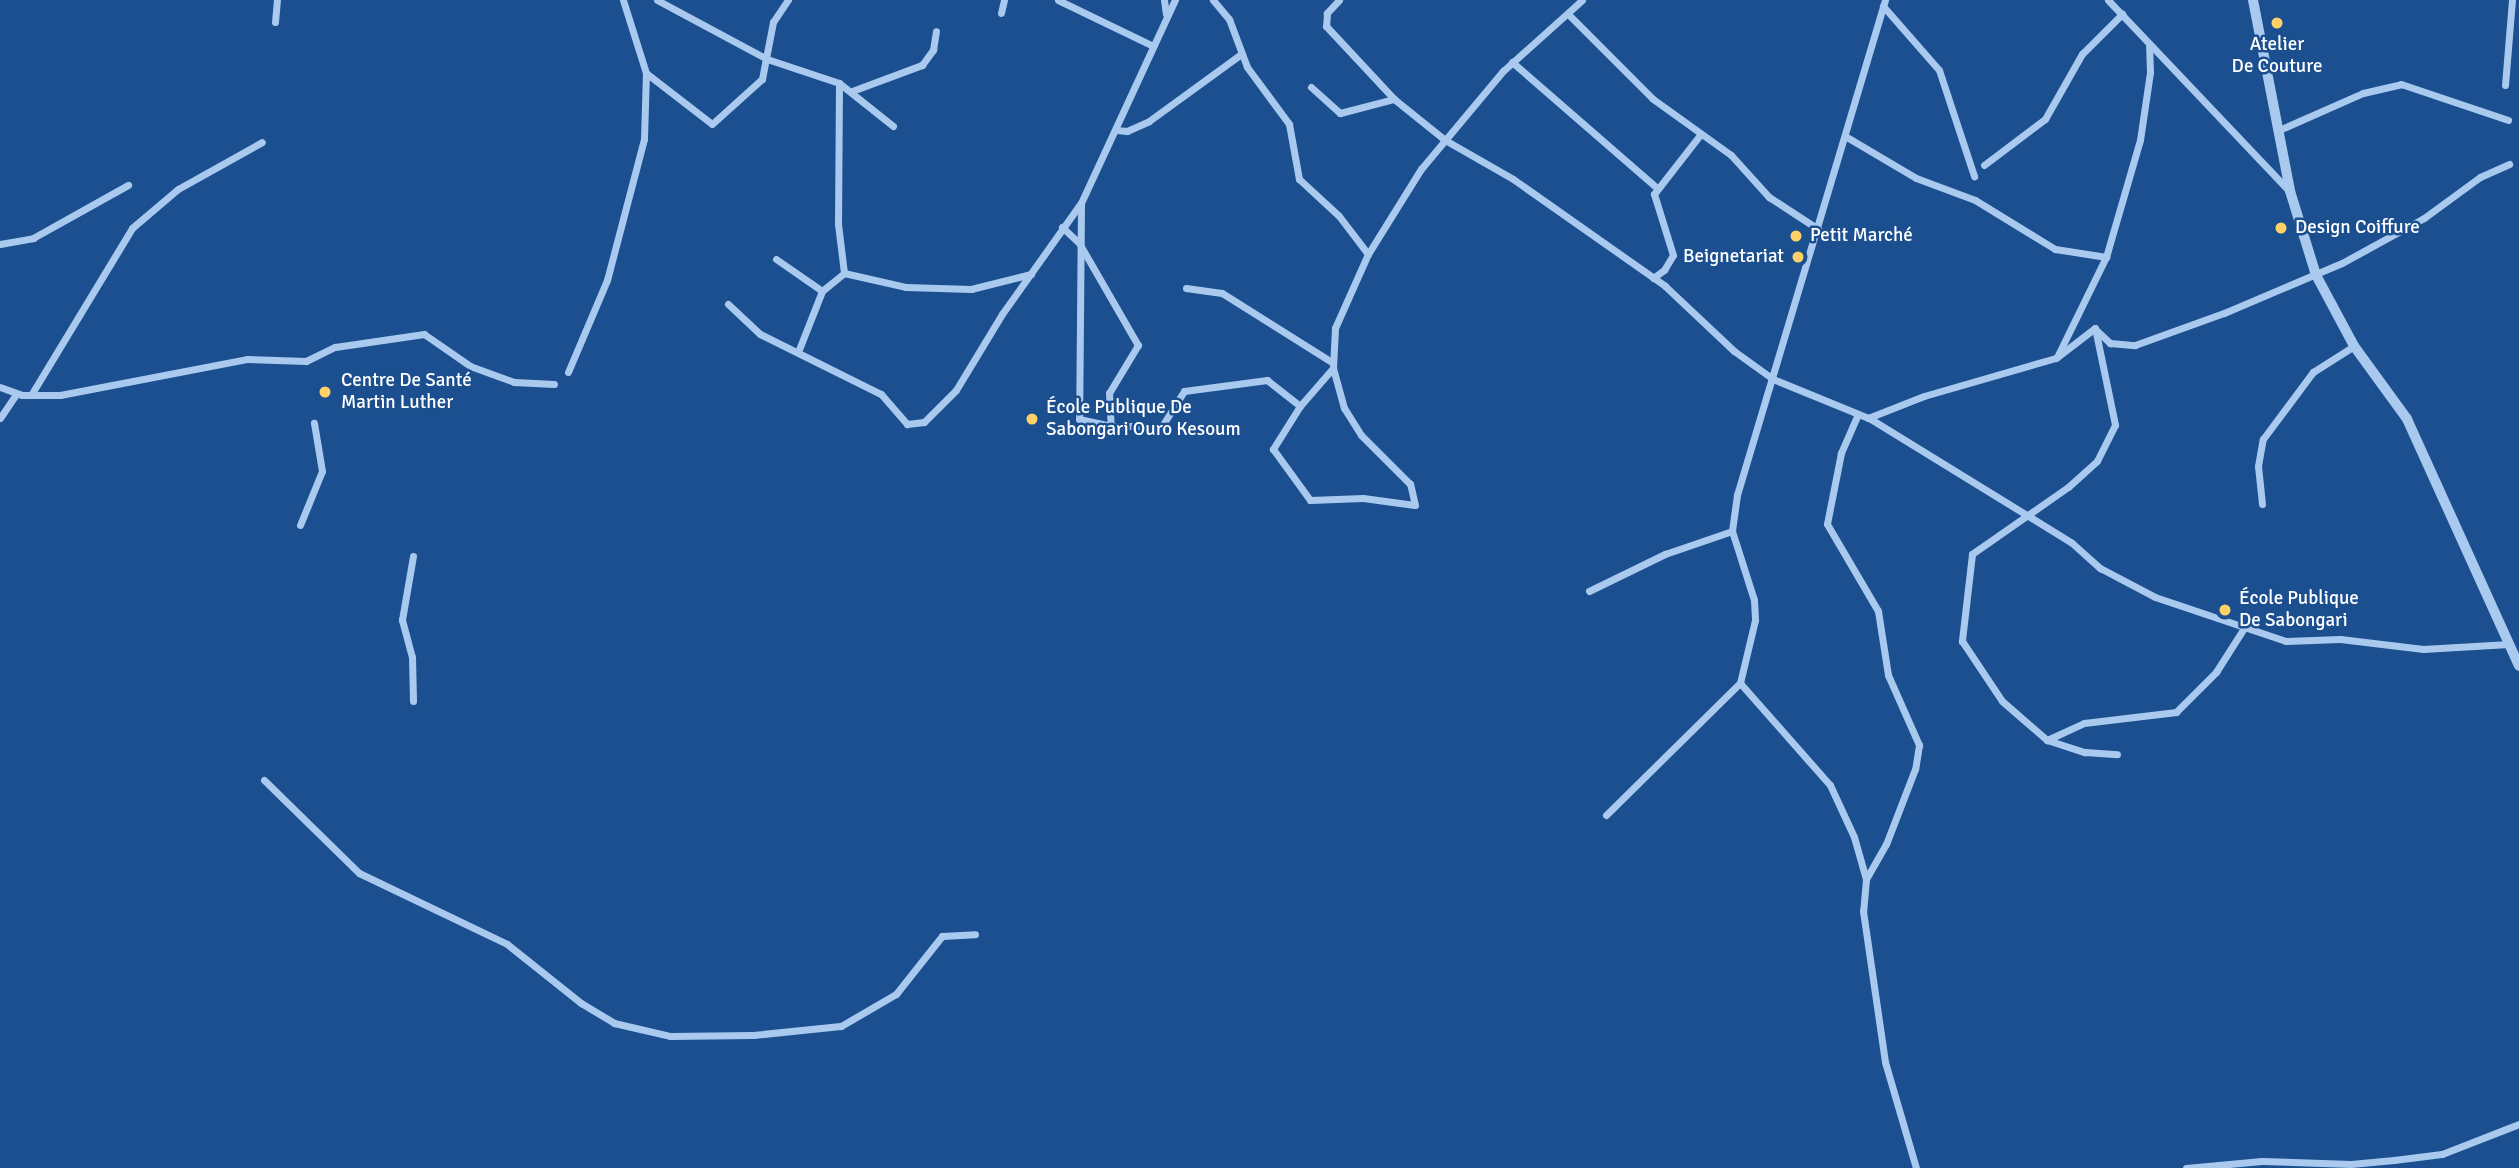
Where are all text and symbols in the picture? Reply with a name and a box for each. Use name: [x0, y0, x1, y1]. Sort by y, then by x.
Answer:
marker: Atelier De Couture: [2269, 15, 2285, 31]
place label: Atelier De Couture: [2232, 34, 2322, 78]
place label: Design Coiffure: [2295, 217, 2420, 239]
marker: Design Coiffure: [2273, 220, 2289, 236]
place label: Petit Marché: [1810, 225, 1913, 247]
marker: Petit Marché: [1788, 228, 1804, 244]
place label: Beignetariat: [1683, 246, 1784, 268]
marker: Beignetariat: [1790, 249, 1806, 265]
place label: Centre De Santé Martin Luther: [341, 370, 472, 414]
marker: Centre De Santé Martin Luther: [315, 382, 335, 402]
place label: École Publique De Sabongari Ouro Kesoum: [1046, 397, 1241, 441]
marker: École Publique De Sabongari Ouro Kesoum: [1024, 411, 1040, 427]
place label: École Publique De Sabongari: [2239, 588, 2359, 632]
marker: École Publique De Sabongari: [2217, 602, 2233, 618]

